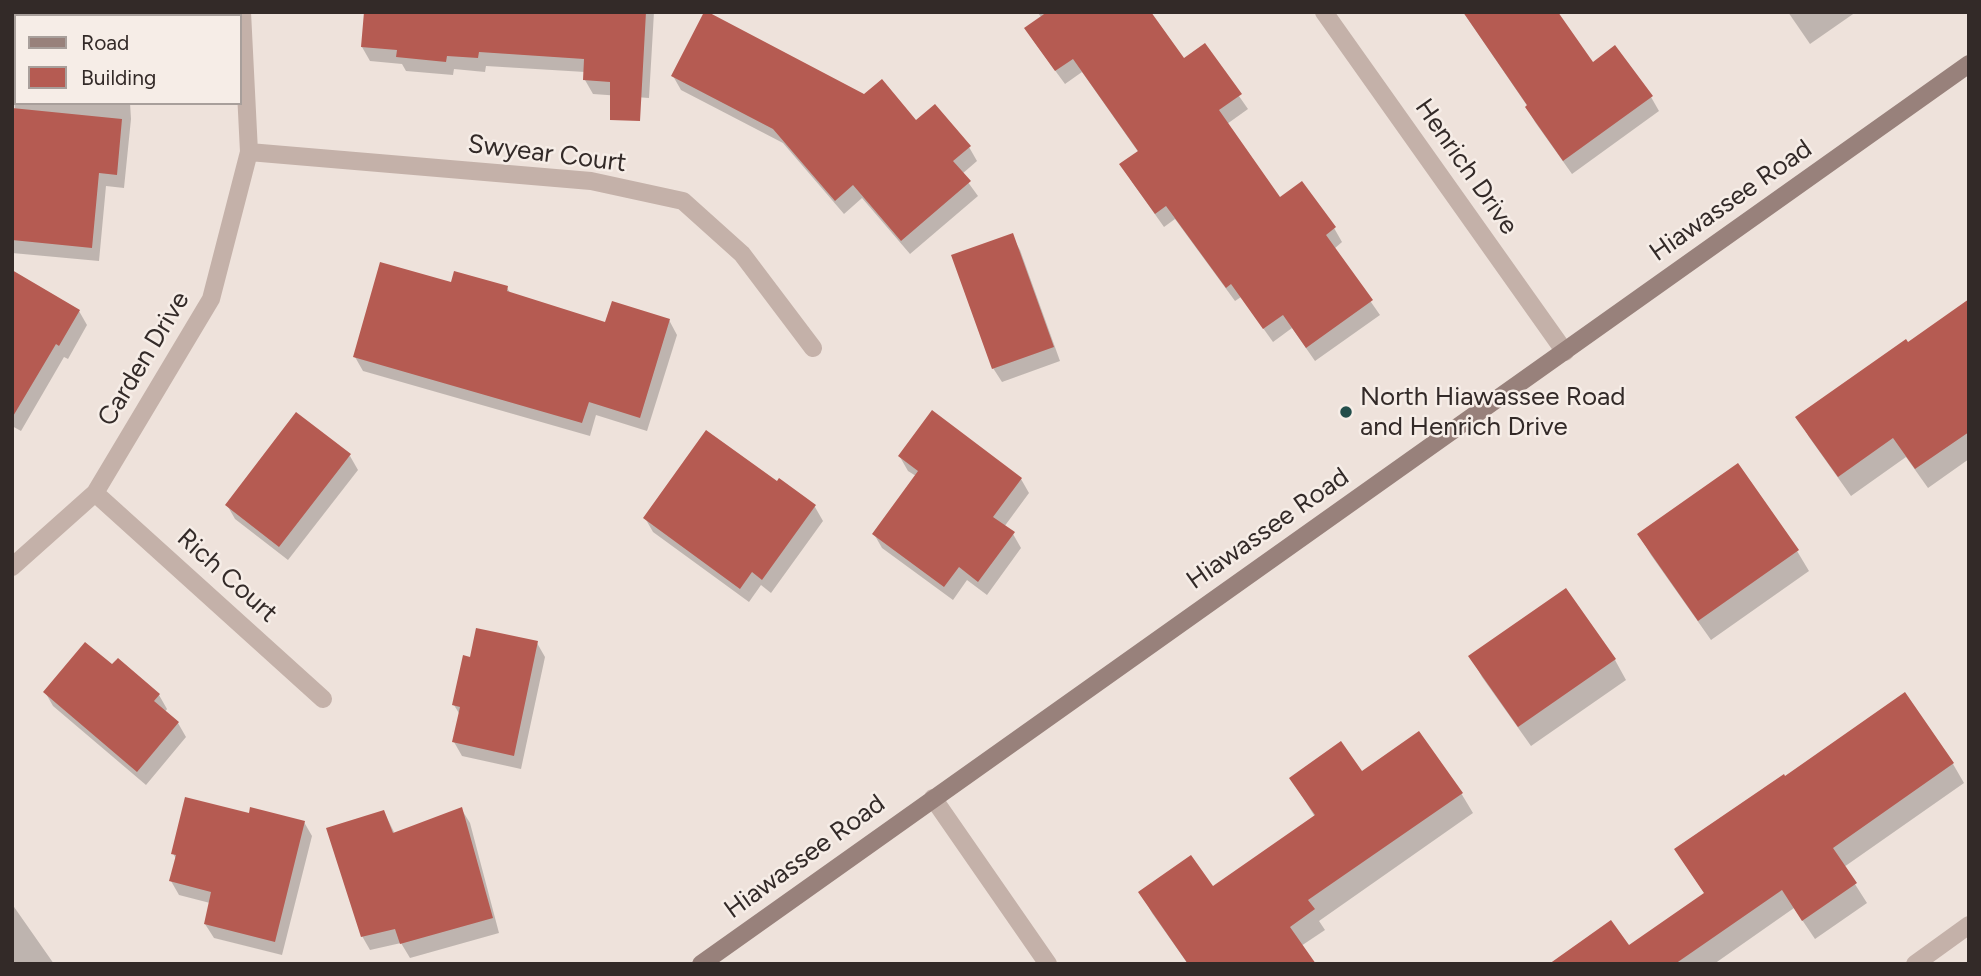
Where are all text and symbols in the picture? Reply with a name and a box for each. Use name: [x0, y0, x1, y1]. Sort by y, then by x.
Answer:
legend: [14, 14, 242, 105]
text: Road: [81, 30, 129, 55]
text: Building: [81, 65, 156, 90]
street label: Henrich Drive: [1408, 93, 1524, 241]
street label: Swyear Court: [466, 129, 628, 179]
street label: Hiawassee Road: [1644, 133, 1818, 269]
street label: Carden Drive: [92, 286, 196, 432]
place label: North Hiawassee Road and Henrich Drive: [1360, 381, 1626, 442]
marker: North Hiawassee Road and Henrich Drive: [1338, 404, 1354, 420]
street label: Hiawassee Road: [1181, 461, 1355, 597]
street label: Rich Court: [170, 523, 284, 629]
street label: Hiawassee Road: [719, 788, 891, 926]

